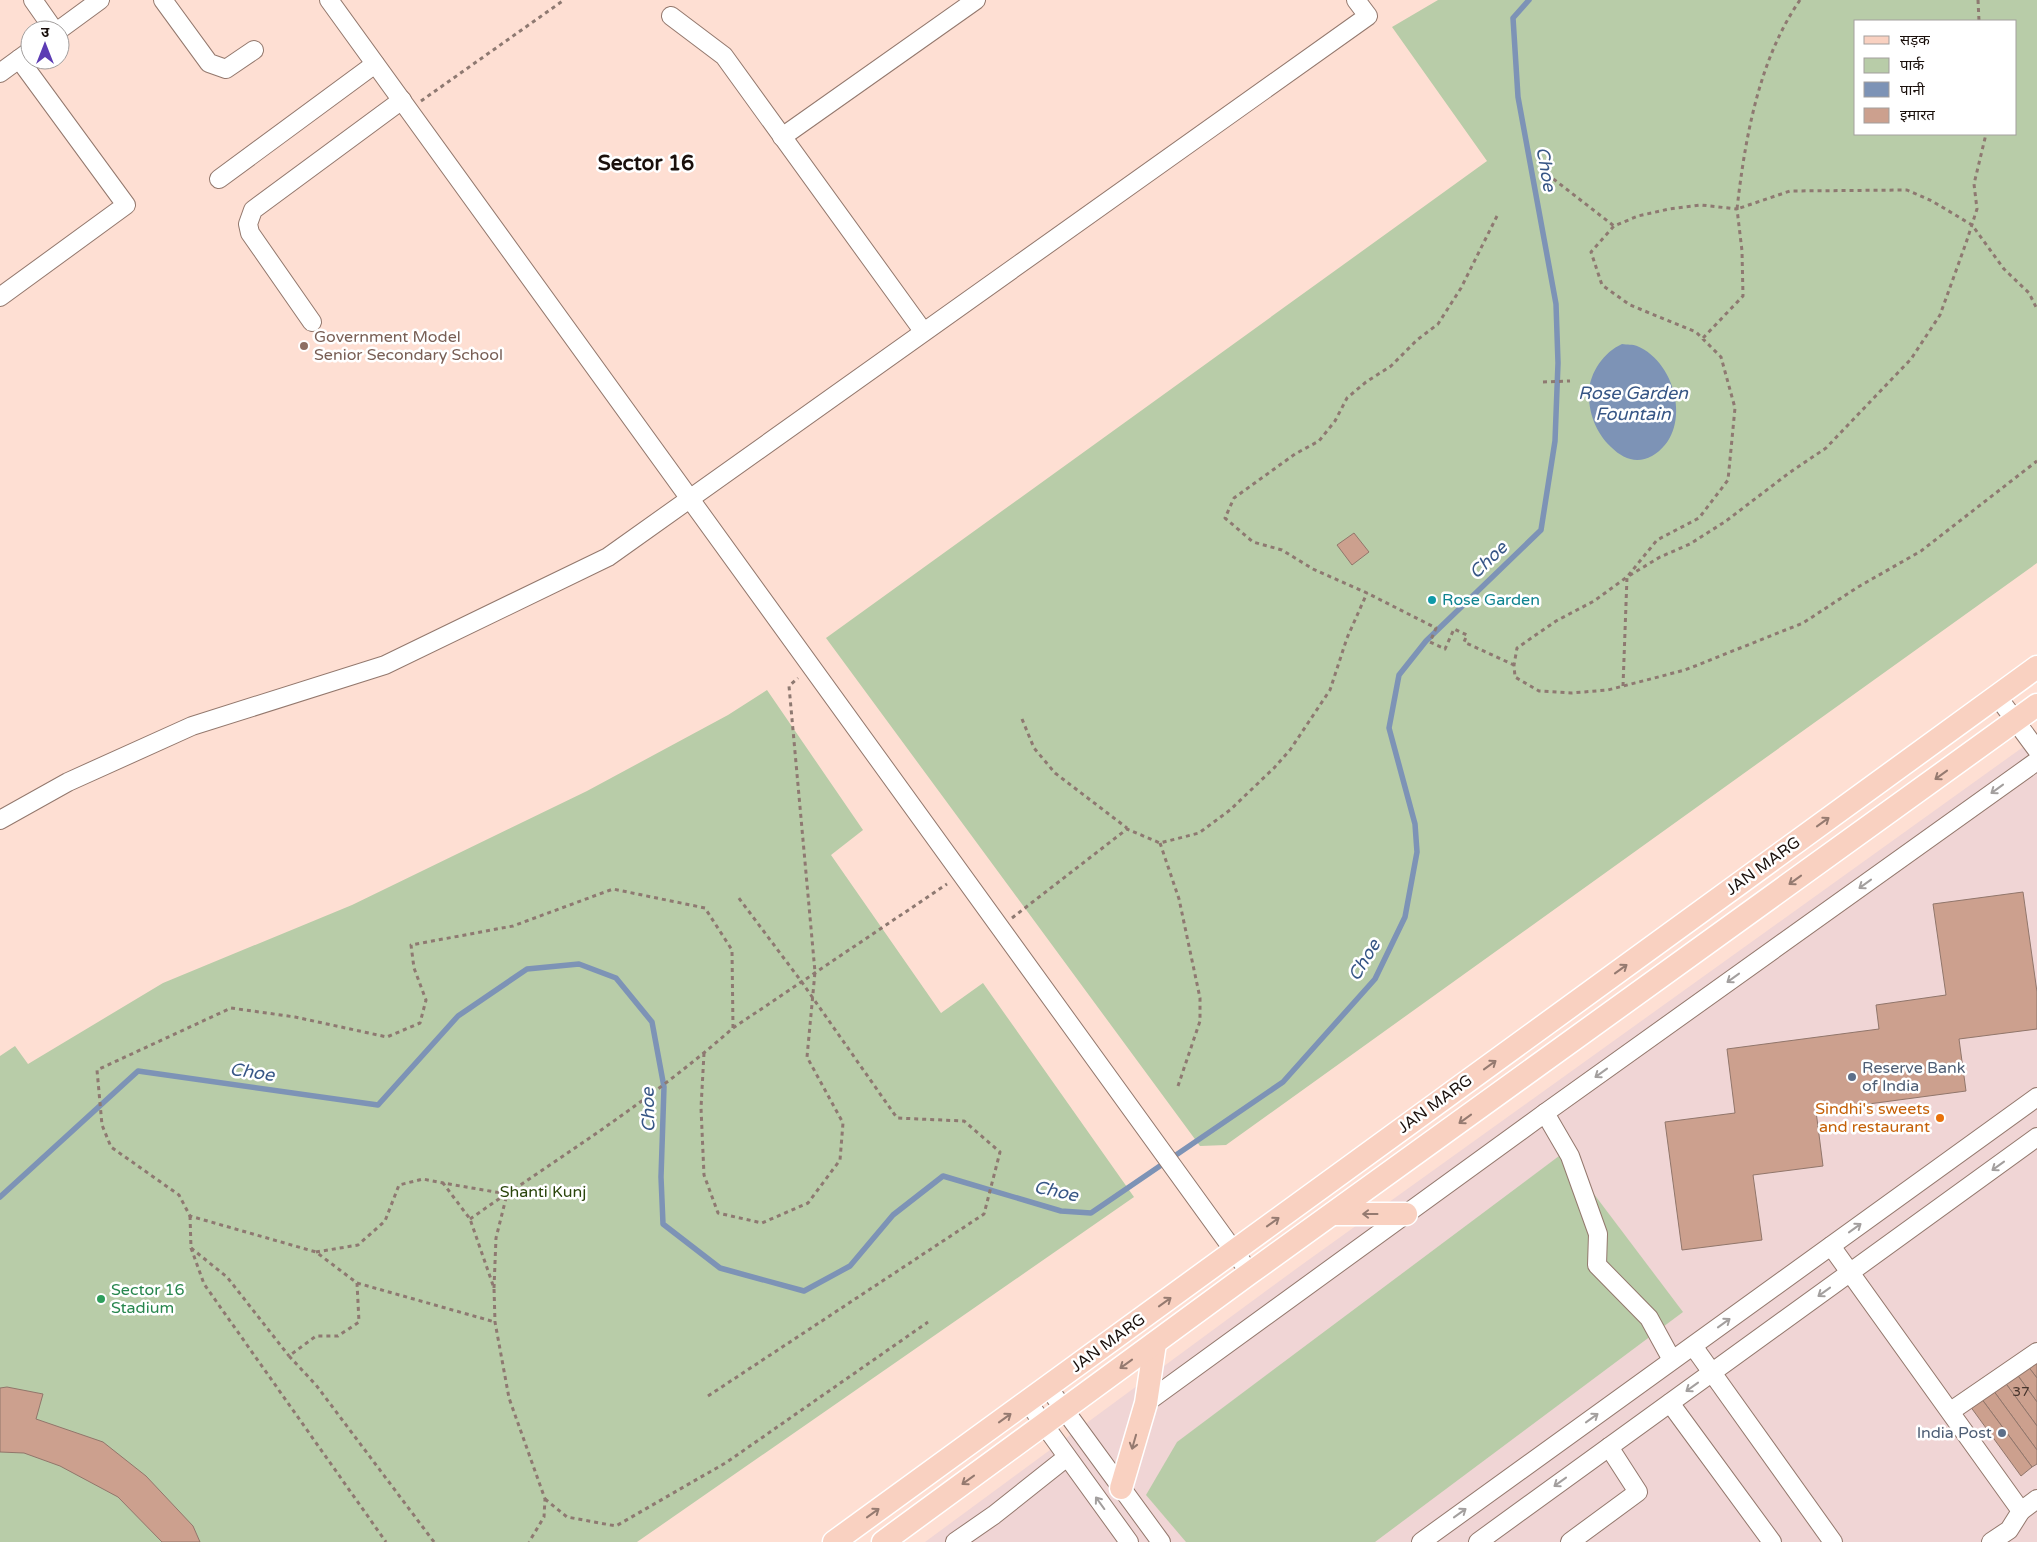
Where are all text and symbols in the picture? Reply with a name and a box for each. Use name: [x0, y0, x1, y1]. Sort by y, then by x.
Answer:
north arrow: [20, 20, 70, 70]
legend: [1854, 20, 2017, 135]
text: उ: [41, 24, 50, 41]
text: सड़क: [1900, 31, 1930, 49]
text: पार्क: [1900, 56, 1924, 74]
text: पानी: [1900, 81, 1926, 99]
text: इमारत: [1900, 106, 1935, 124]
water label: Choe: [1531, 145, 1561, 194]
district label: Sector 16: [598, 151, 694, 176]
place label: Government Model Senior Secondary School: [314, 327, 503, 365]
marker: Government Model Senior Secondary School: [298, 340, 310, 352]
water label: Rose Garden Fountain: [1578, 382, 1689, 425]
water label: Choe: [1464, 536, 1512, 583]
place label: Rose Garden: [1442, 590, 1540, 610]
marker: Rose Garden: [1426, 594, 1438, 606]
one-way arrow: [1935, 769, 1948, 780]
one-way arrow: [1990, 784, 2004, 794]
one-way arrow: [1816, 817, 1829, 828]
street label: JAN MARG: [1722, 832, 1804, 900]
one-way arrow: [1788, 875, 1802, 885]
one-way arrow: [1858, 879, 1872, 889]
water label: Choe: [1343, 935, 1385, 985]
one-way arrow: [1614, 964, 1627, 975]
one-way arrow: [1726, 973, 1740, 983]
water label: Choe: [228, 1058, 276, 1086]
place label: Reserve Bank of India: [1862, 1058, 1966, 1096]
one-way arrow: [1482, 1060, 1496, 1070]
one-way arrow: [1594, 1068, 1608, 1078]
street label: JAN MARG: [1394, 1070, 1476, 1138]
marker: Reserve Bank of India: [1846, 1071, 1858, 1083]
water label: Choe: [637, 1087, 659, 1132]
place label: Sindhi's sweets and restaurant: [1815, 1099, 1930, 1137]
marker: Sindhi's sweets and restaurant: [1934, 1112, 1946, 1124]
one-way arrow: [1458, 1114, 1472, 1124]
one-way arrow: [1991, 1161, 2005, 1171]
water label: Choe: [1032, 1176, 1081, 1207]
park label: Shanti Kunj: [500, 1182, 586, 1202]
one-way arrow: [1362, 1209, 1378, 1219]
one-way arrow: [1266, 1217, 1280, 1227]
one-way arrow: [1848, 1223, 1862, 1233]
place label: Sector 16 Stadium: [111, 1280, 185, 1318]
one-way arrow: [1817, 1287, 1831, 1297]
marker: Sector 16 Stadium: [95, 1293, 107, 1305]
one-way arrow: [1157, 1297, 1171, 1307]
street label: JAN MARG: [1067, 1309, 1149, 1377]
one-way arrow: [1717, 1318, 1731, 1328]
one-way arrow: [1119, 1359, 1133, 1369]
one-way arrow: [1685, 1382, 1699, 1392]
house number: 37: [2012, 1383, 2030, 1400]
one-way arrow: [998, 1413, 1012, 1423]
one-way arrow: [1585, 1413, 1599, 1423]
place label: India Post: [1917, 1423, 1992, 1443]
marker: India Post: [1996, 1427, 2008, 1439]
one-way arrow: [1129, 1434, 1139, 1450]
one-way arrow: [961, 1475, 975, 1485]
one-way arrow: [1554, 1477, 1567, 1488]
one-way arrow: [1095, 1496, 1105, 1510]
one-way arrow: [866, 1508, 880, 1518]
one-way arrow: [1453, 1508, 1466, 1519]

